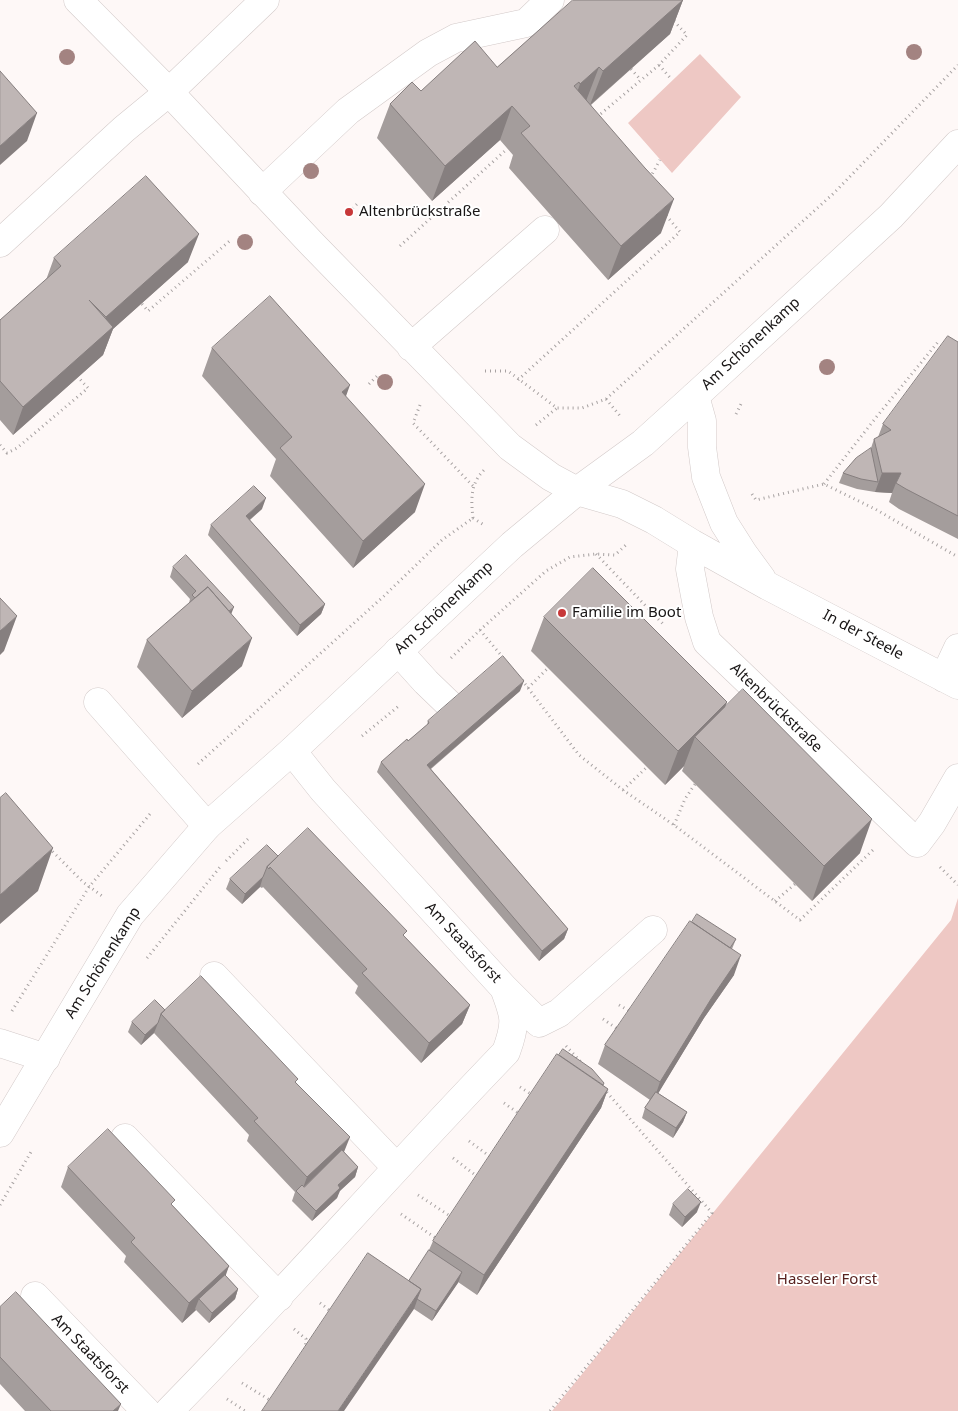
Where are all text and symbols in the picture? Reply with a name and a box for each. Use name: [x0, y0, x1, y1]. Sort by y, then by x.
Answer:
place label: Altenbrückstraße: [359, 203, 480, 221]
marker: Altenbrückstraße: [343, 206, 355, 218]
street label: Am Schönenkamp: [698, 294, 804, 394]
street label: Am Schönenkamp: [391, 558, 497, 658]
place label: Familie im Boot: [572, 604, 681, 622]
street label: In der Steele: [820, 606, 906, 664]
marker: Familie im Boot: [556, 607, 568, 619]
street label: Altenbrückstraße: [726, 659, 826, 757]
street label: Am Staatsforst: [421, 899, 505, 987]
street label: Am Schönenkamp: [61, 904, 145, 1022]
park label: Hasseler Forst: [777, 1271, 877, 1289]
street label: Am Staatsforst: [48, 1310, 132, 1398]

